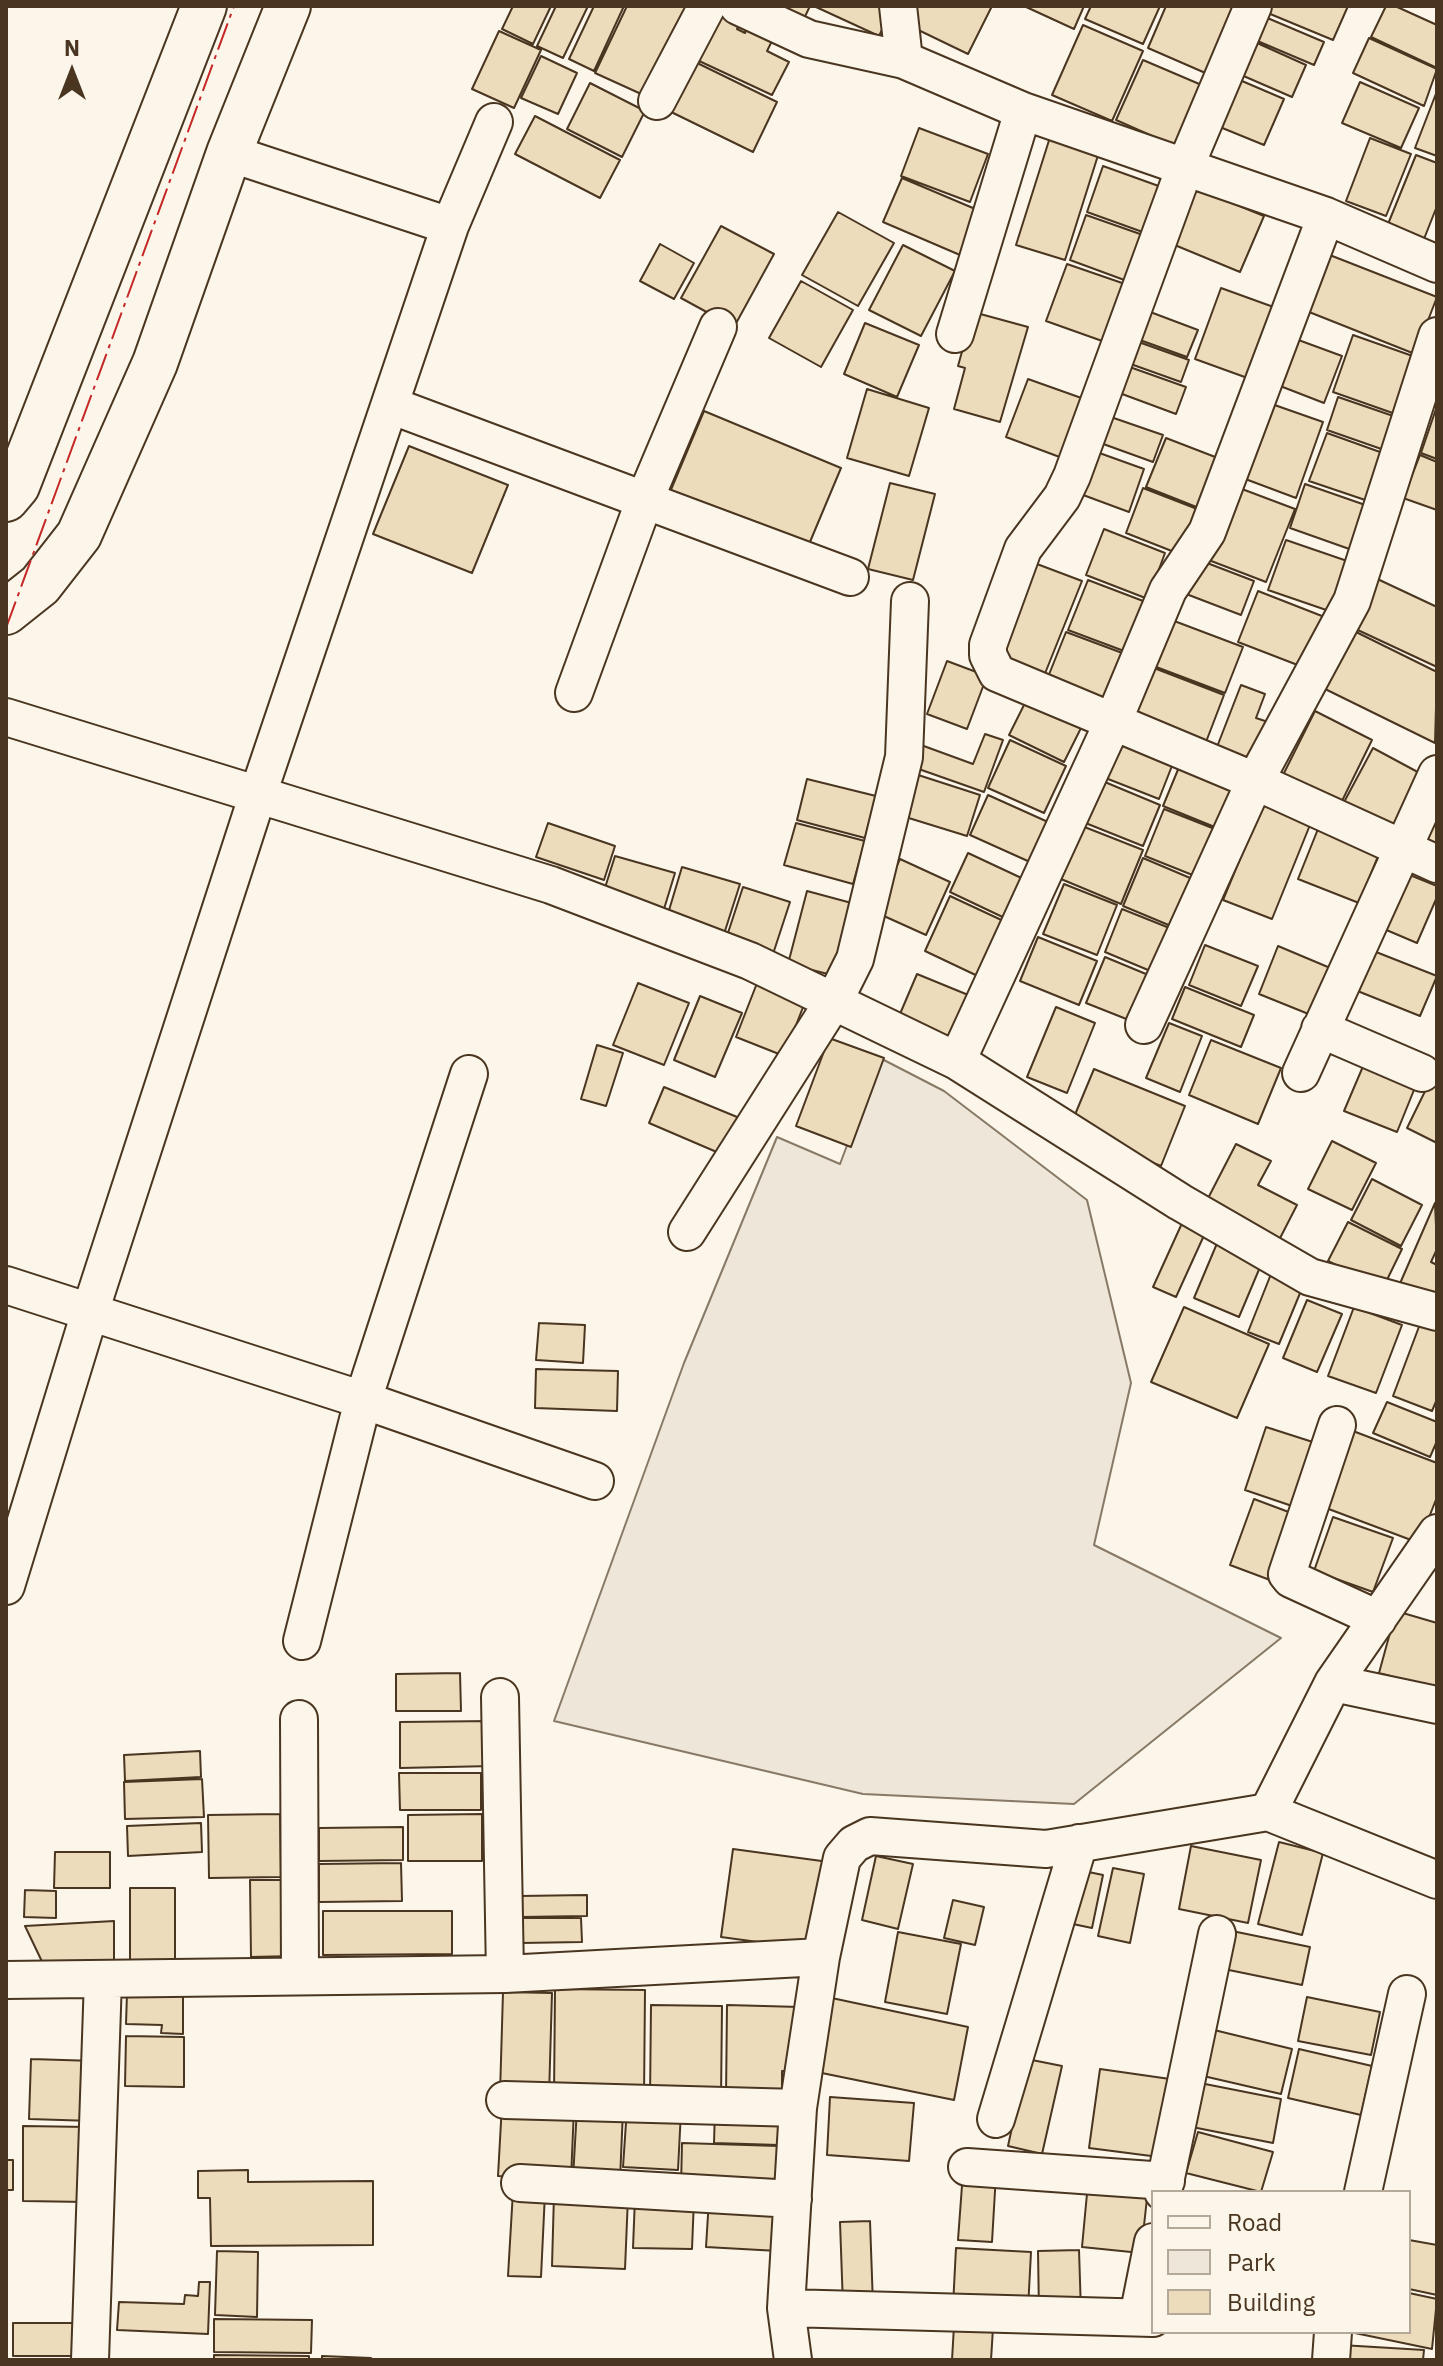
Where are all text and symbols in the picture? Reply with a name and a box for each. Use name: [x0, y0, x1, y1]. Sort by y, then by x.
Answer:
north arrow: [32, 32, 112, 112]
text: N: [64, 33, 80, 62]
legend: [1151, 2190, 1411, 2334]
text: Road: [1227, 2206, 1282, 2238]
text: Park: [1227, 2246, 1276, 2278]
text: Building: [1227, 2286, 1315, 2318]

